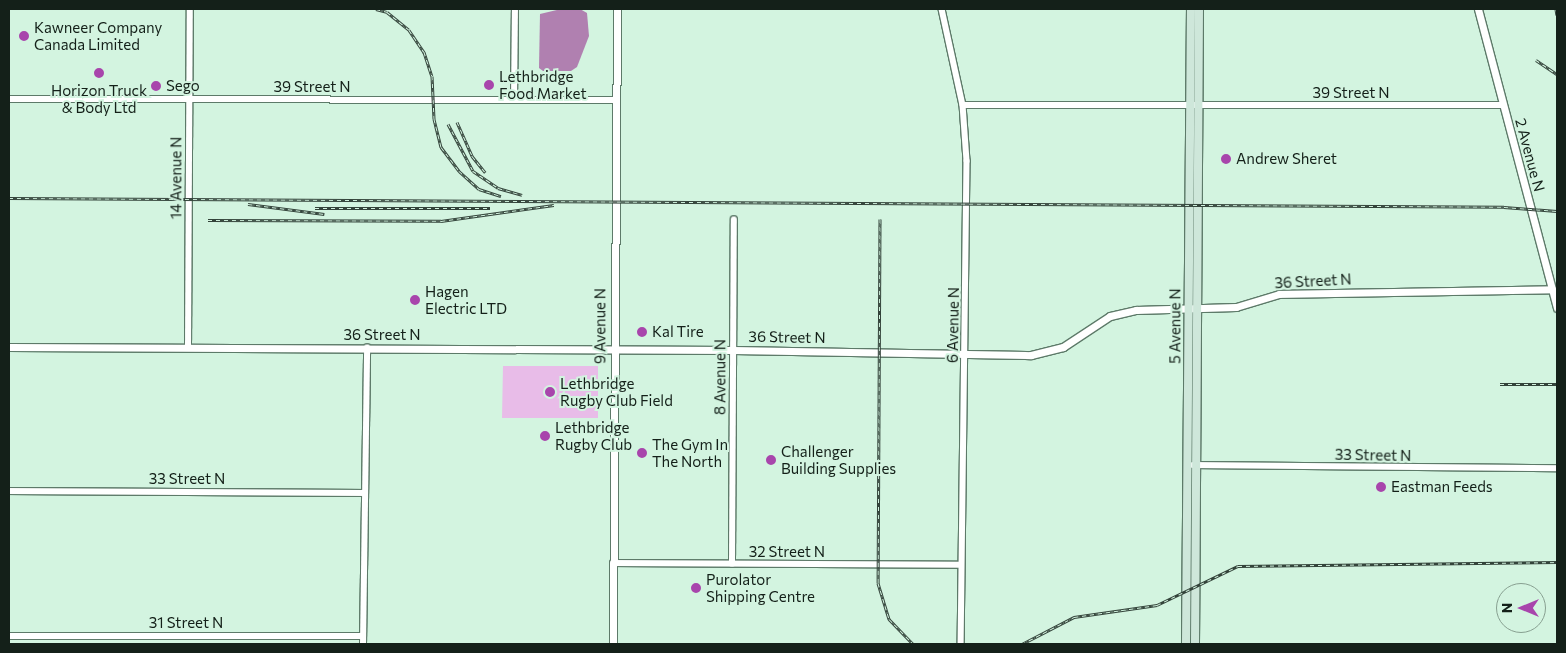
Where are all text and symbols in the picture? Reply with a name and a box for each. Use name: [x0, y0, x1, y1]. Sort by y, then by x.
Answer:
place label: Kawneer Company Canada Limited: [34, 18, 162, 53]
marker: Kawneer Company Canada Limited: [18, 30, 30, 42]
marker: Horizon Truck & Body Ltd: [93, 67, 105, 79]
place label: Lethbridge Food Market: [499, 67, 587, 102]
place label: Sego: [166, 77, 200, 95]
street label: 39 Street N: [273, 78, 351, 96]
marker: Lethbridge Food Market: [483, 79, 495, 91]
marker: Sego: [150, 80, 162, 92]
place label: Horizon Truck & Body Ltd: [51, 81, 147, 116]
street label: 39 Street N: [1312, 84, 1390, 102]
street label: 2 Avenue N: [1512, 116, 1548, 194]
street label: 14 Avenue N: [167, 137, 185, 219]
place label: Andrew Sheret: [1236, 150, 1337, 168]
marker: Andrew Sheret: [1220, 153, 1232, 165]
street label: 36 Street N: [1274, 270, 1352, 292]
place label: Hagen Electric LTD: [425, 282, 507, 317]
street label: 6 Avenue N: [943, 287, 963, 363]
street label: 9 Avenue N: [591, 288, 609, 364]
street label: 5 Avenue N: [1166, 288, 1184, 364]
marker: Hagen Electric LTD: [409, 294, 421, 306]
place label: Kal Tire: [652, 323, 704, 341]
street label: 36 Street N: [343, 326, 421, 344]
marker: Kal Tire: [636, 326, 648, 338]
street label: 36 Street N: [748, 327, 826, 347]
street label: 8 Avenue N: [711, 339, 729, 415]
place label: Lethbridge Rugby Club Field: [560, 374, 673, 409]
marker: Lethbridge Rugby Club Field: [544, 386, 556, 398]
place label: Lethbridge Rugby Club: [555, 418, 632, 453]
marker: Lethbridge Rugby Club: [539, 430, 551, 442]
place label: The Gym In The North: [652, 435, 728, 470]
place label: Challenger Building Supplies: [781, 442, 896, 477]
street label: 33 Street N: [1335, 445, 1411, 465]
marker: The Gym In The North: [636, 447, 648, 459]
marker: Challenger Building Supplies: [765, 454, 777, 466]
street label: 33 Street N: [149, 470, 225, 488]
place label: Eastman Feeds: [1391, 478, 1493, 496]
marker: Eastman Feeds: [1375, 481, 1387, 493]
street label: 32 Street N: [749, 543, 825, 561]
place label: Purolator Shipping Centre: [706, 570, 815, 605]
marker: Purolator Shipping Centre: [690, 582, 702, 594]
north arrow: [1496, 583, 1546, 633]
text: N: [1498, 603, 1515, 613]
street label: 31 Street N: [149, 614, 223, 632]

